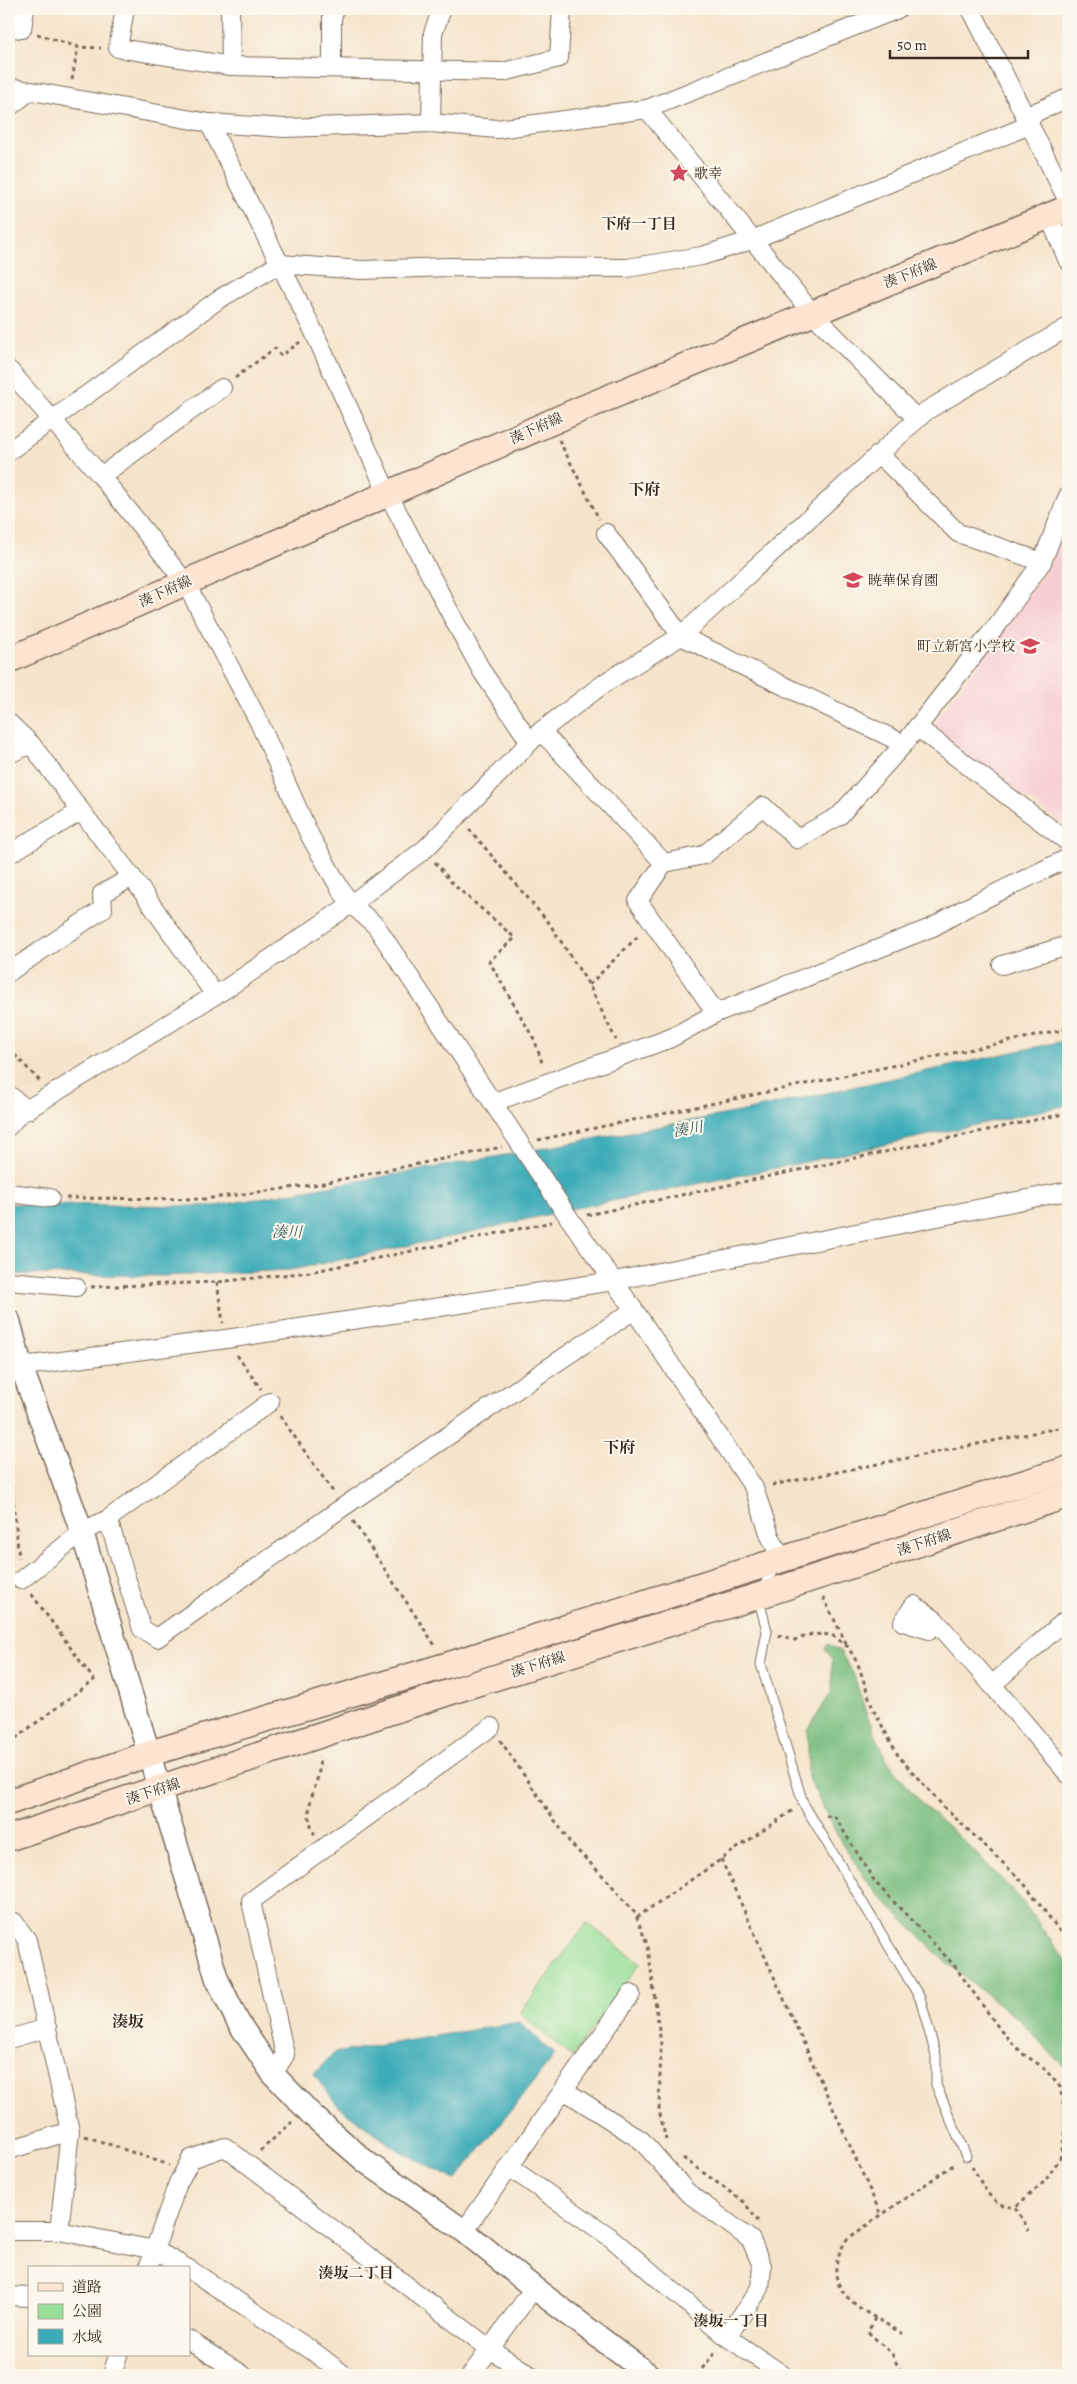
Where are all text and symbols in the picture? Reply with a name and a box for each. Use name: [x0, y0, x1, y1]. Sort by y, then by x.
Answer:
scale bar: [890, 28, 1027, 60]
text: 50 m: [897, 35, 927, 55]
place icon: 歌幸: [668, 162, 690, 184]
place label: 歌幸: [694, 164, 722, 183]
district label: 下府一丁目: [601, 214, 677, 234]
street label: 湊下府線: [881, 254, 940, 293]
street label: 湊下府線: [507, 408, 566, 449]
district label: 下府: [628, 479, 660, 501]
school or university icon: 暁華保育園: [842, 569, 864, 591]
street label: 湊下府線: [136, 571, 195, 612]
place label: 暁華保育園: [868, 571, 938, 590]
school or university icon: 町立新宮小学校: [1019, 635, 1041, 657]
place label: 町立新宮小学校: [917, 637, 1015, 656]
water label: 湊川: [671, 1116, 706, 1141]
water label: 湊川: [272, 1222, 304, 1242]
district label: 下府: [603, 1437, 635, 1459]
street label: 湊下府線: [895, 1525, 954, 1560]
street label: 湊下府線: [509, 1647, 568, 1682]
street label: 湊下府線: [124, 1774, 183, 1809]
district label: 湊坂: [112, 2011, 144, 2033]
district label: 湊坂二丁目: [318, 2263, 394, 2283]
legend: [28, 2266, 190, 2356]
text: 道路: [72, 2277, 102, 2297]
text: 公園: [72, 2301, 102, 2321]
district label: 湊坂一丁目: [693, 2311, 769, 2331]
text: 水域: [72, 2327, 102, 2347]

